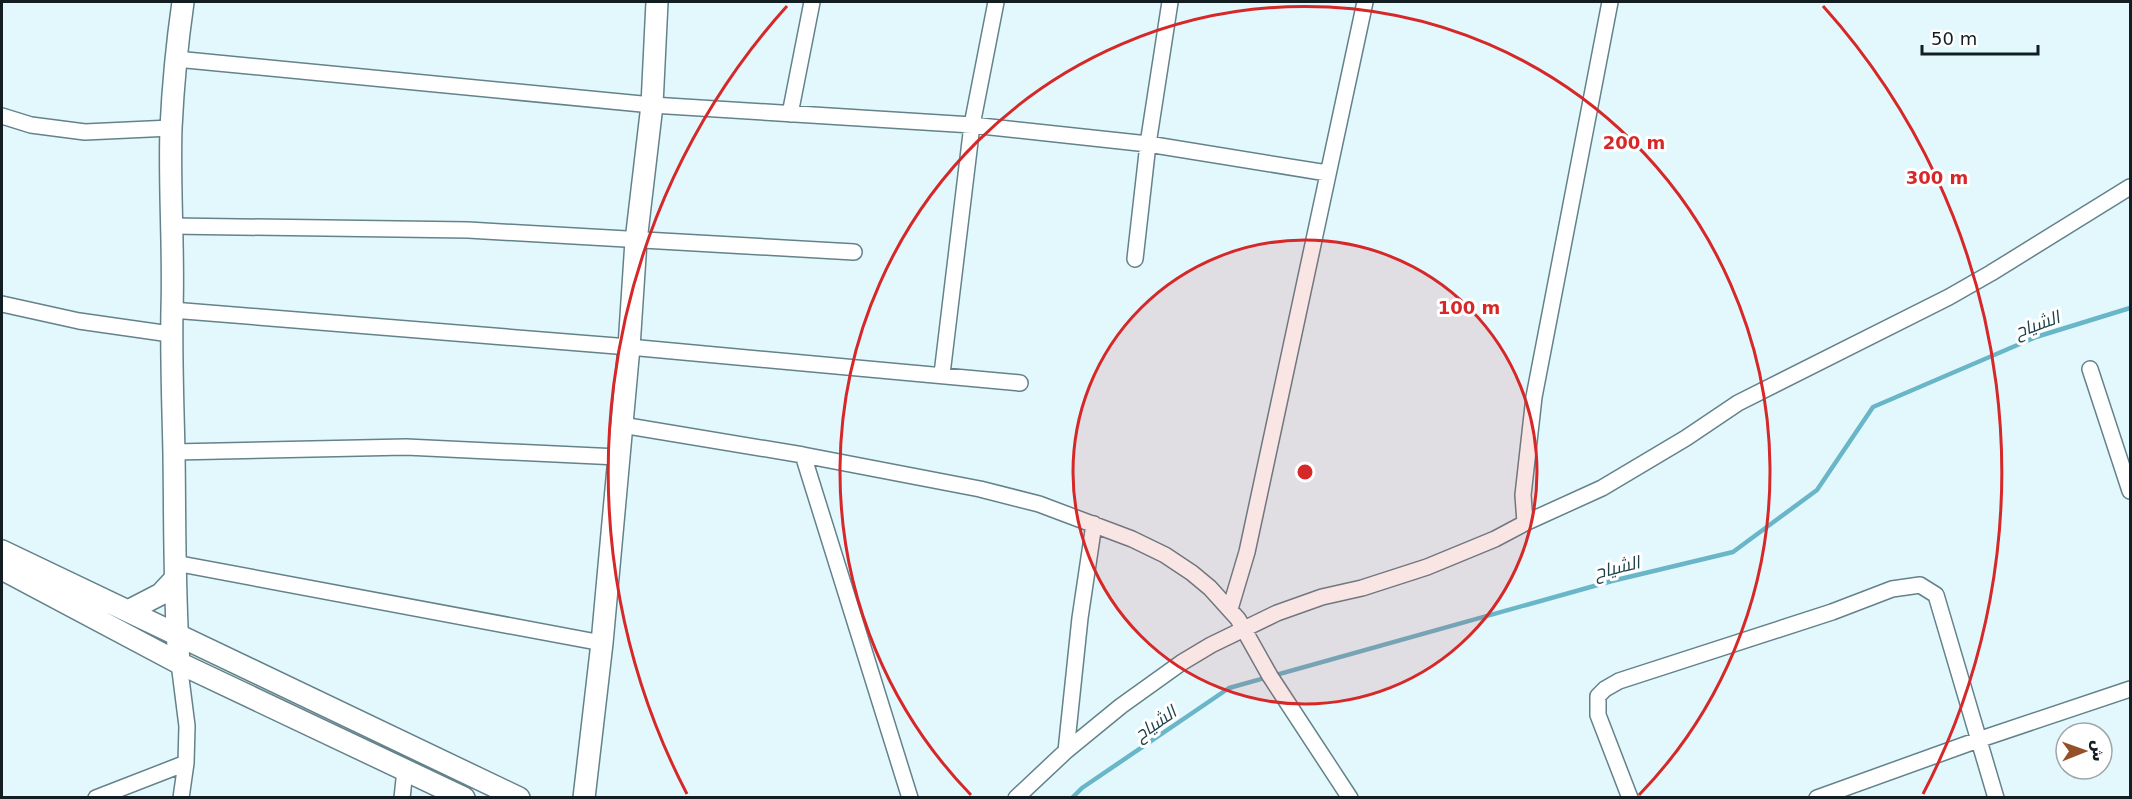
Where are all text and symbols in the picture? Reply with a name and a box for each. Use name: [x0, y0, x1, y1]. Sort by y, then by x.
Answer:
scale bar: [1922, 18, 2038, 56]
text: 50 m: [1931, 28, 1977, 49]
text: 200 m: [1603, 132, 1665, 153]
text: 300 m: [1906, 167, 1968, 188]
text: 100 m: [1438, 297, 1500, 318]
water label: الشياح: [2011, 305, 2065, 344]
centre of rings: [1295, 462, 1315, 482]
water label: الشياح: [1591, 551, 1645, 585]
water label: الشياح: [1129, 700, 1183, 747]
north arrow: [2054, 721, 2114, 781]
text: ش: [2089, 740, 2108, 762]

